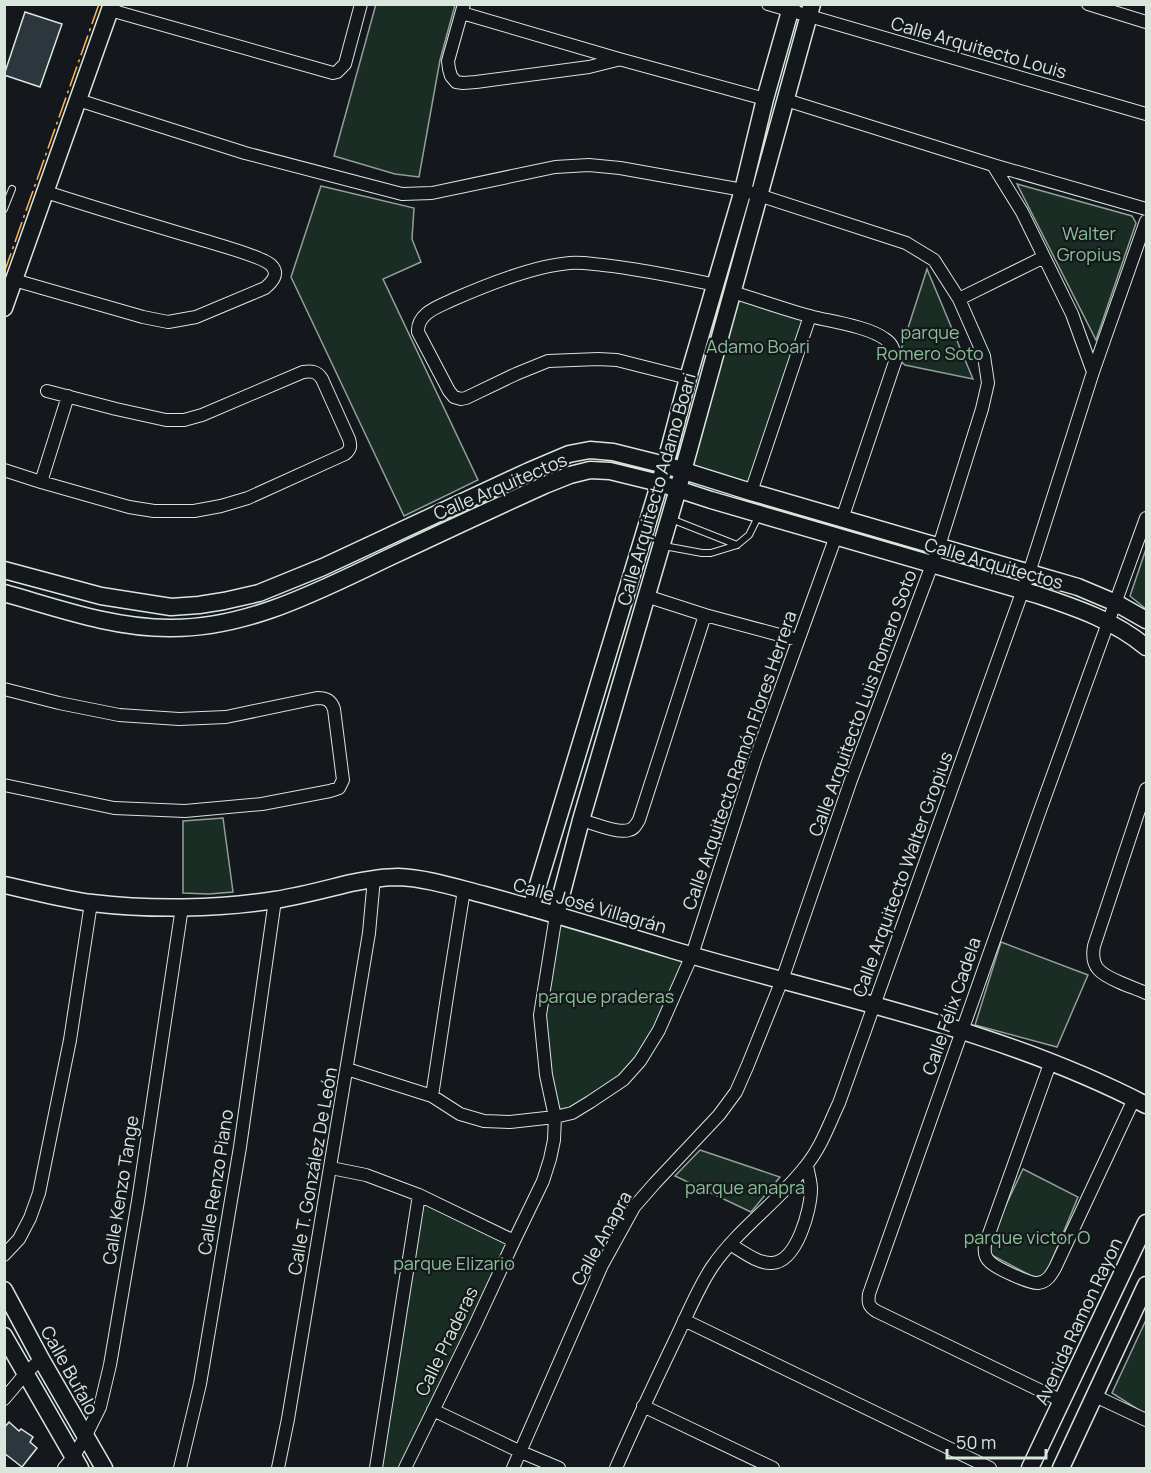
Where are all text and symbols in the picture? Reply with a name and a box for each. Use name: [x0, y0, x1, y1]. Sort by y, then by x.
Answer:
street label: Calle Arquitecto Louis: [888, 10, 1070, 84]
park label: Walter Gropius: [1057, 221, 1121, 266]
park label: parque Romero Soto: [876, 320, 984, 365]
park label: Adamo Boari: [706, 334, 810, 358]
street label: Calle Arquitecto Adamo Boari: [611, 370, 701, 608]
street label: Calle Arquitectos: [429, 447, 571, 525]
street label: Calle Arquitectos: [922, 532, 1066, 594]
street label: Calle Arquitecto Luis Romero Soto: [803, 566, 921, 840]
street label: Calle Arquitecto Ramón Flores Herrera: [676, 607, 802, 913]
street label: Calle Arquitecto Walter Gropius: [846, 748, 958, 1000]
street label: Calle José Villagrán: [511, 872, 669, 938]
street label: Calle Félix Cadela: [916, 934, 986, 1078]
park label: parque praderas: [538, 984, 674, 1008]
street label: Calle T. González De León: [282, 1065, 342, 1277]
street label: Calle Renzo Piano: [192, 1107, 238, 1257]
street label: Calle Kenzo Tange: [96, 1114, 144, 1266]
park label: parque anapra: [685, 1175, 805, 1199]
street label: Calle Anapra: [565, 1187, 637, 1289]
park label: parque victor O: [964, 1225, 1090, 1249]
street label: Avenida Ramon Rayon: [1029, 1234, 1127, 1408]
park label: parque Elizario: [393, 1251, 515, 1275]
street label: Calle Praderas: [409, 1282, 483, 1400]
street label: Calle Bufalo: [36, 1321, 104, 1419]
scale bar: [947, 1422, 1046, 1460]
text: 50 m: [956, 1430, 996, 1454]

